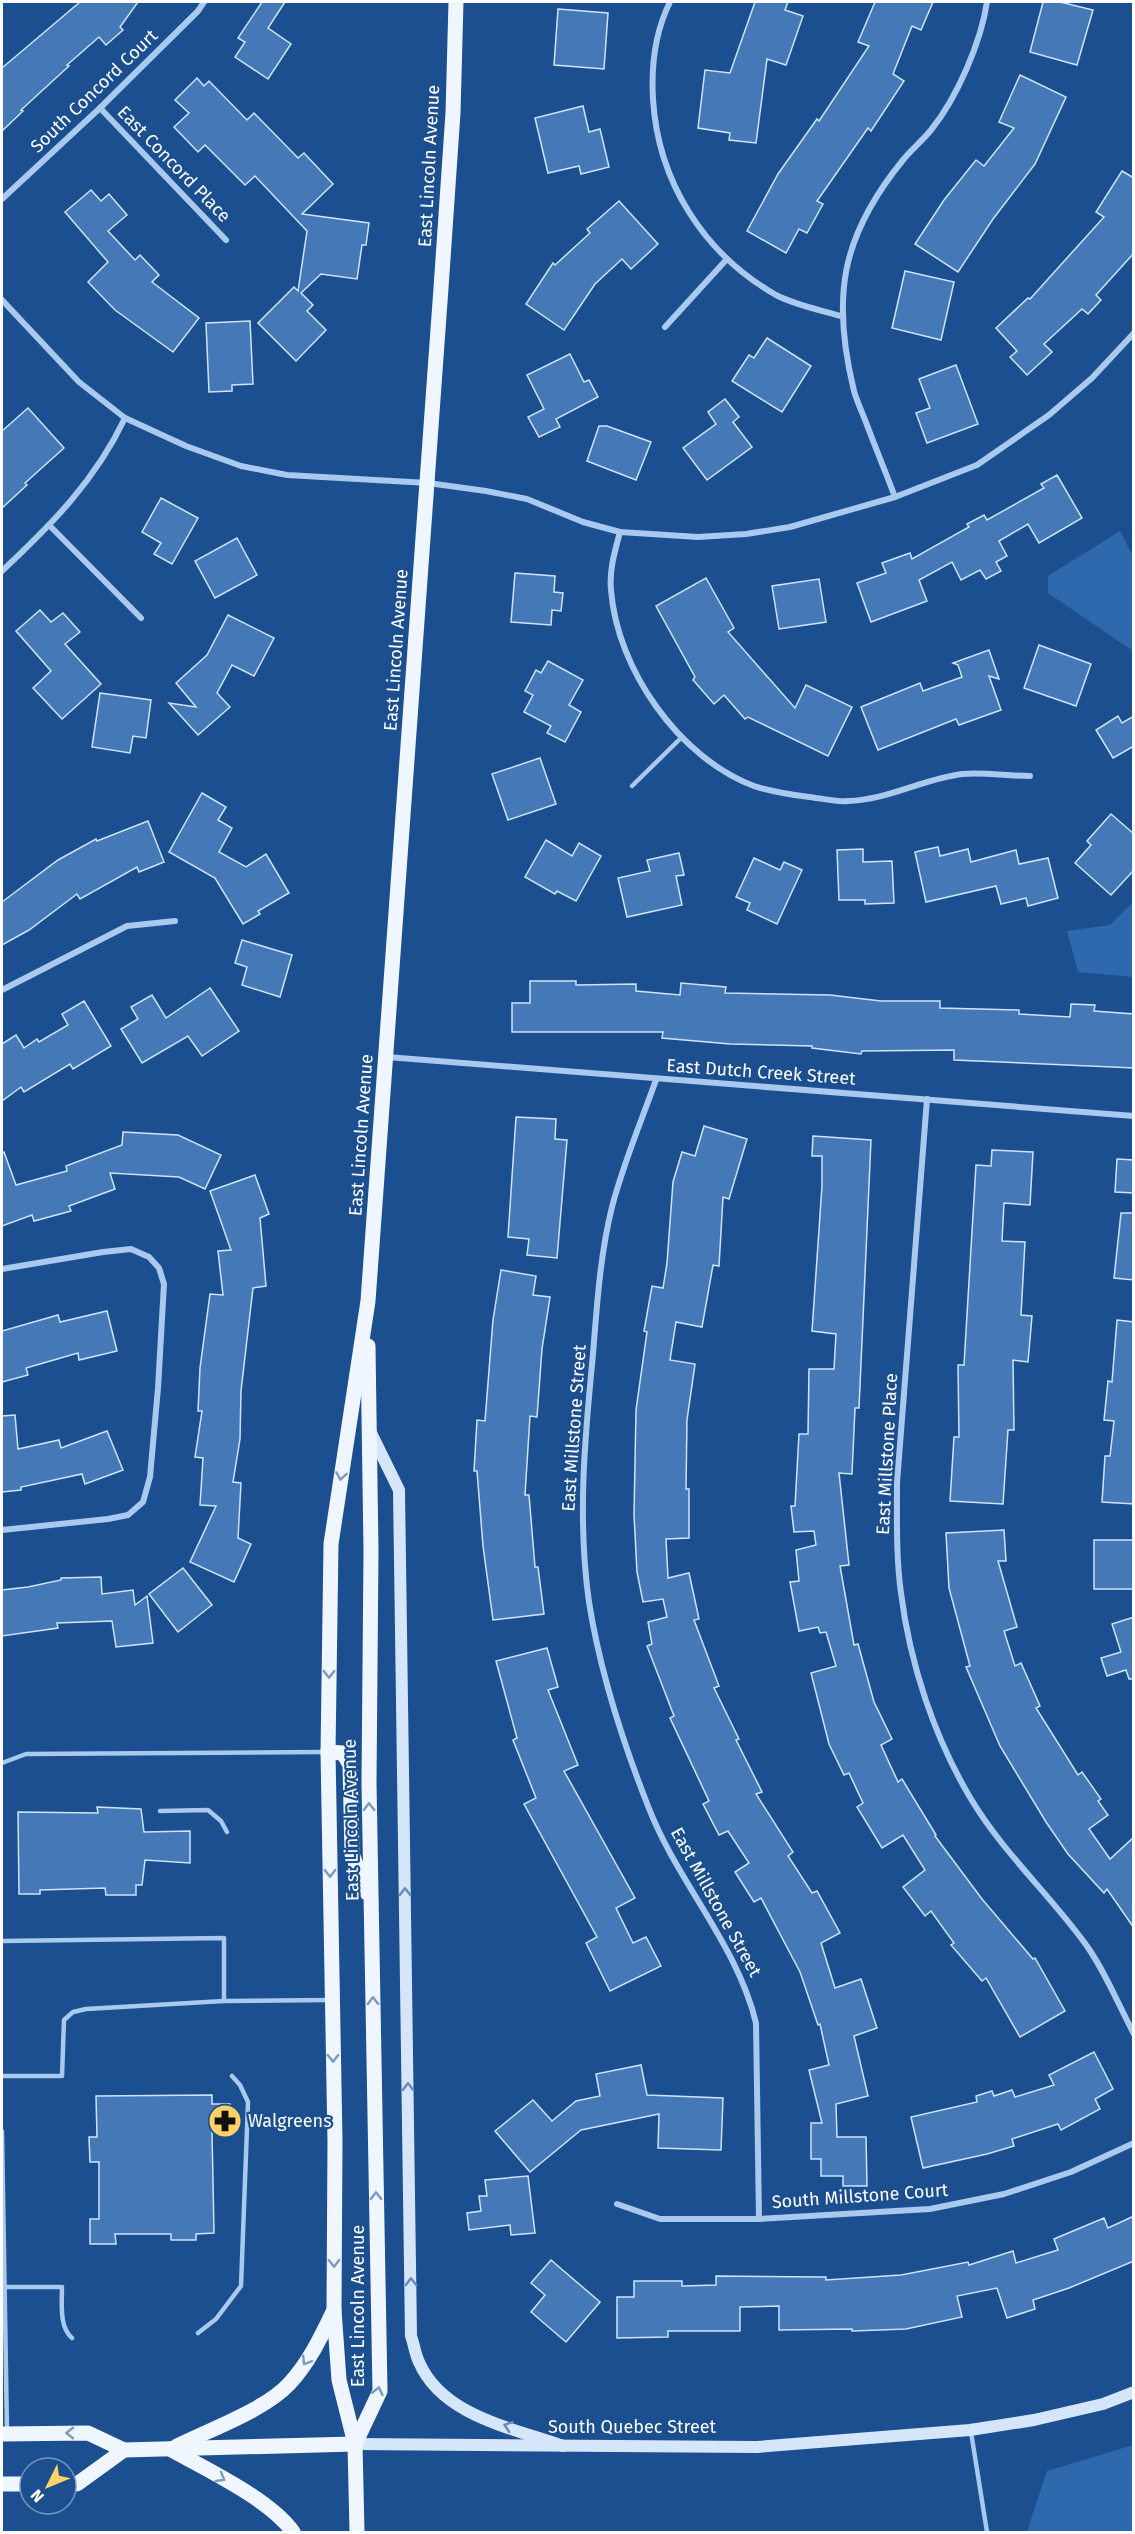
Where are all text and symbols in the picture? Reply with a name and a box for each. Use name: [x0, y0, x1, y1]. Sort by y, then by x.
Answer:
street label: South Concord Court: [26, 24, 163, 157]
street label: East Lincoln Avenue: [414, 84, 444, 248]
street label: East Concord Place: [113, 101, 235, 227]
street label: East Lincoln Avenue: [379, 568, 413, 732]
street label: East Lincoln Avenue: [344, 1053, 378, 1217]
street label: East Dutch Creek Street: [666, 1054, 857, 1090]
street label: East Millstone Street: [557, 1343, 591, 1512]
street label: East Millstone Place: [872, 1373, 902, 1535]
one-way arrow: [336, 1471, 348, 1480]
one-way arrow: [323, 1669, 335, 1678]
street label: East Lincoln Avenue: [339, 1739, 363, 1901]
one-way arrow: [363, 1802, 375, 1811]
street label: East Millstone Street: [666, 1823, 766, 1981]
one-way arrow: [324, 1869, 336, 1878]
one-way arrow: [399, 1888, 411, 1897]
one-way arrow: [366, 1997, 379, 2006]
one-way arrow: [327, 2054, 339, 2063]
one-way arrow: [402, 2083, 414, 2092]
pharmacy icon: Walgreens: [207, 2103, 243, 2139]
place label: Walgreens: [248, 2110, 332, 2132]
street label: South Millstone Court: [771, 2179, 949, 2213]
one-way arrow: [370, 2192, 383, 2201]
street label: East Lincoln Avenue: [347, 2225, 369, 2387]
one-way arrow: [328, 2258, 340, 2267]
one-way arrow: [404, 2278, 417, 2287]
one-way arrow: [302, 2355, 314, 2365]
one-way arrow: [370, 2386, 383, 2396]
street label: South Quebec Street: [548, 2416, 717, 2438]
one-way arrow: [503, 2421, 514, 2434]
one-way arrow: [65, 2427, 74, 2439]
north arrow: [18, 2456, 78, 2516]
one-way arrow: [214, 2471, 225, 2482]
text: N: [27, 2486, 48, 2506]

